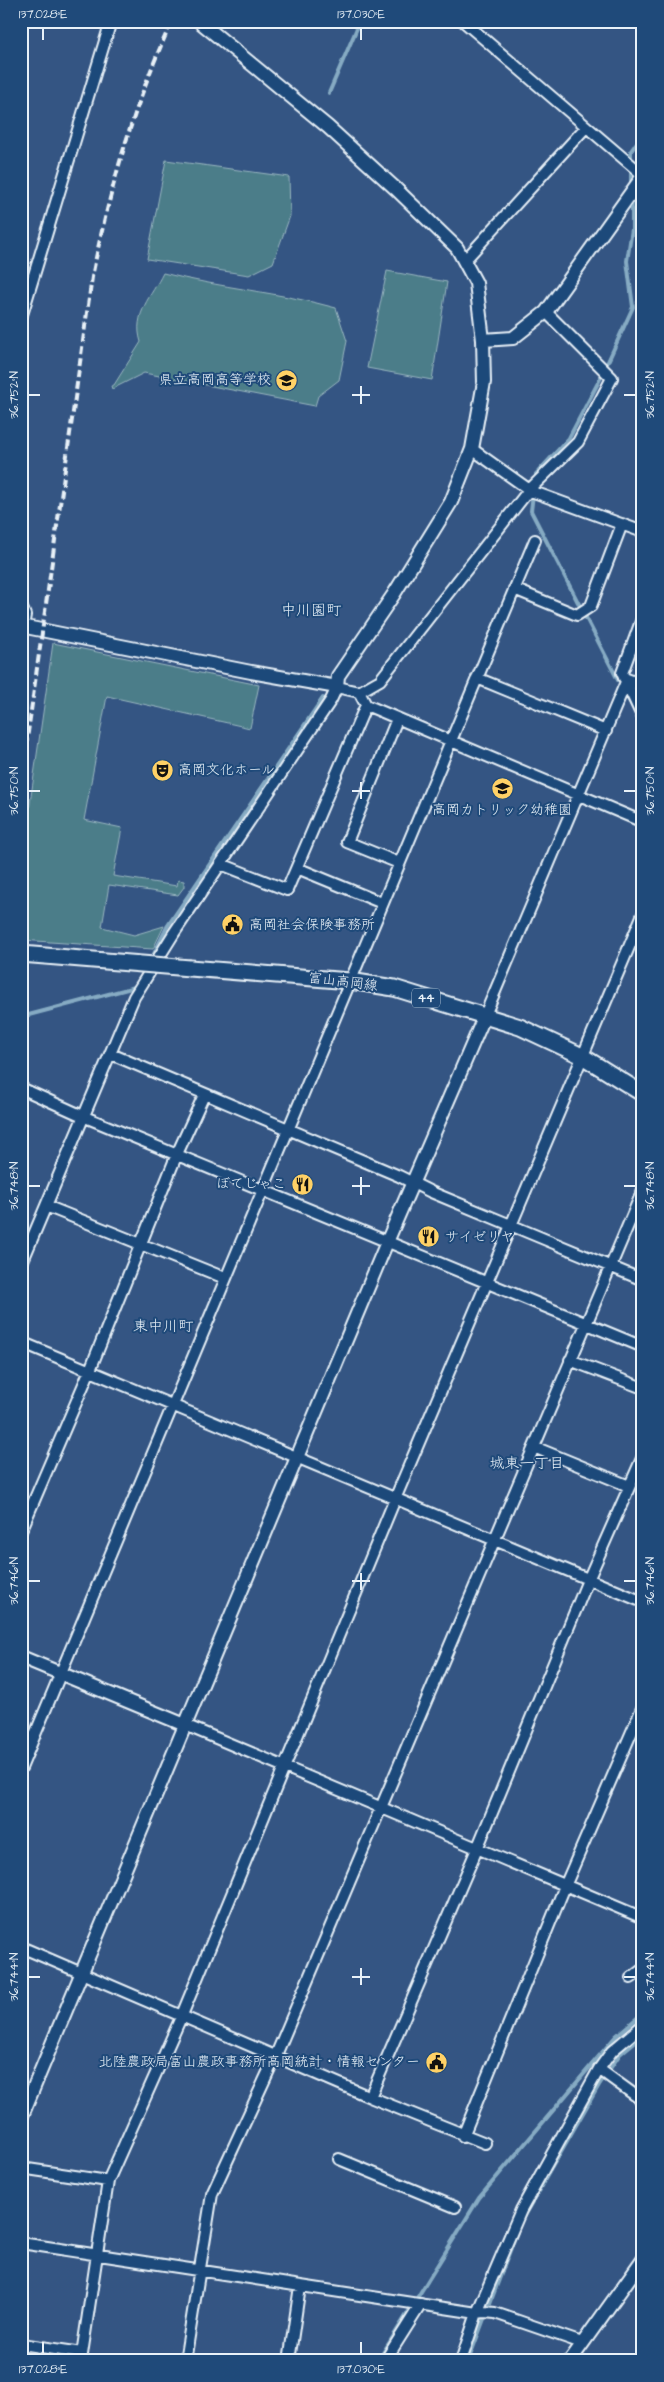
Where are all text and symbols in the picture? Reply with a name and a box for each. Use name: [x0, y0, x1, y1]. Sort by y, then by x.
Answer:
text: 137.028°E: [19, 6, 67, 23]
text: 137.030°E: [337, 6, 385, 23]
school or university icon: 県立高岡高等学校: [275, 368, 299, 392]
text: 36.752°N: [6, 370, 23, 419]
place label: 県立高岡高等学校: [159, 370, 271, 390]
text: 36.752°N: [642, 370, 659, 419]
district label: 中川園町: [281, 600, 342, 621]
theatre icon: 高岡文化ホール: [150, 758, 174, 782]
place label: 高岡文化ホール: [178, 760, 275, 780]
text: 36.750°N: [6, 766, 23, 815]
text: 36.750°N: [642, 766, 659, 815]
school or university icon: 高岡カトリック幼稚園: [490, 776, 514, 800]
place label: 高岡カトリック幼稚園: [432, 800, 572, 820]
public building icon: 高岡社会保険事務所: [221, 913, 245, 937]
place label: 高岡社会保険事務所: [249, 915, 375, 935]
street label: 富山高岡線: [307, 968, 379, 996]
road number: 44: [412, 988, 440, 1008]
text: 36.748°N: [6, 1161, 23, 1210]
text: 36.748°N: [642, 1161, 659, 1210]
restaurant icon: ぼてじゃこ: [290, 1172, 314, 1196]
place label: ぼてじゃこ: [216, 1174, 286, 1194]
restaurant icon: サイゼリヤ: [417, 1225, 441, 1249]
place label: サイゼリヤ: [445, 1227, 514, 1247]
district label: 東中川町: [133, 1316, 194, 1337]
district label: 城東一丁目: [489, 1453, 565, 1474]
text: 36.746°N: [6, 1556, 23, 1605]
text: 36.746°N: [642, 1556, 659, 1605]
text: 36.744°N: [6, 1952, 23, 2002]
text: 36.744°N: [642, 1952, 659, 2002]
public building icon: 北陸農政局富山農政事務所高岡統計・情報センター: [424, 2050, 448, 2074]
place label: 北陸農政局富山農政事務所高岡統計・情報センター: [99, 2052, 420, 2072]
text: 137.028°E: [19, 2361, 67, 2378]
text: 137.030°E: [337, 2361, 385, 2378]

